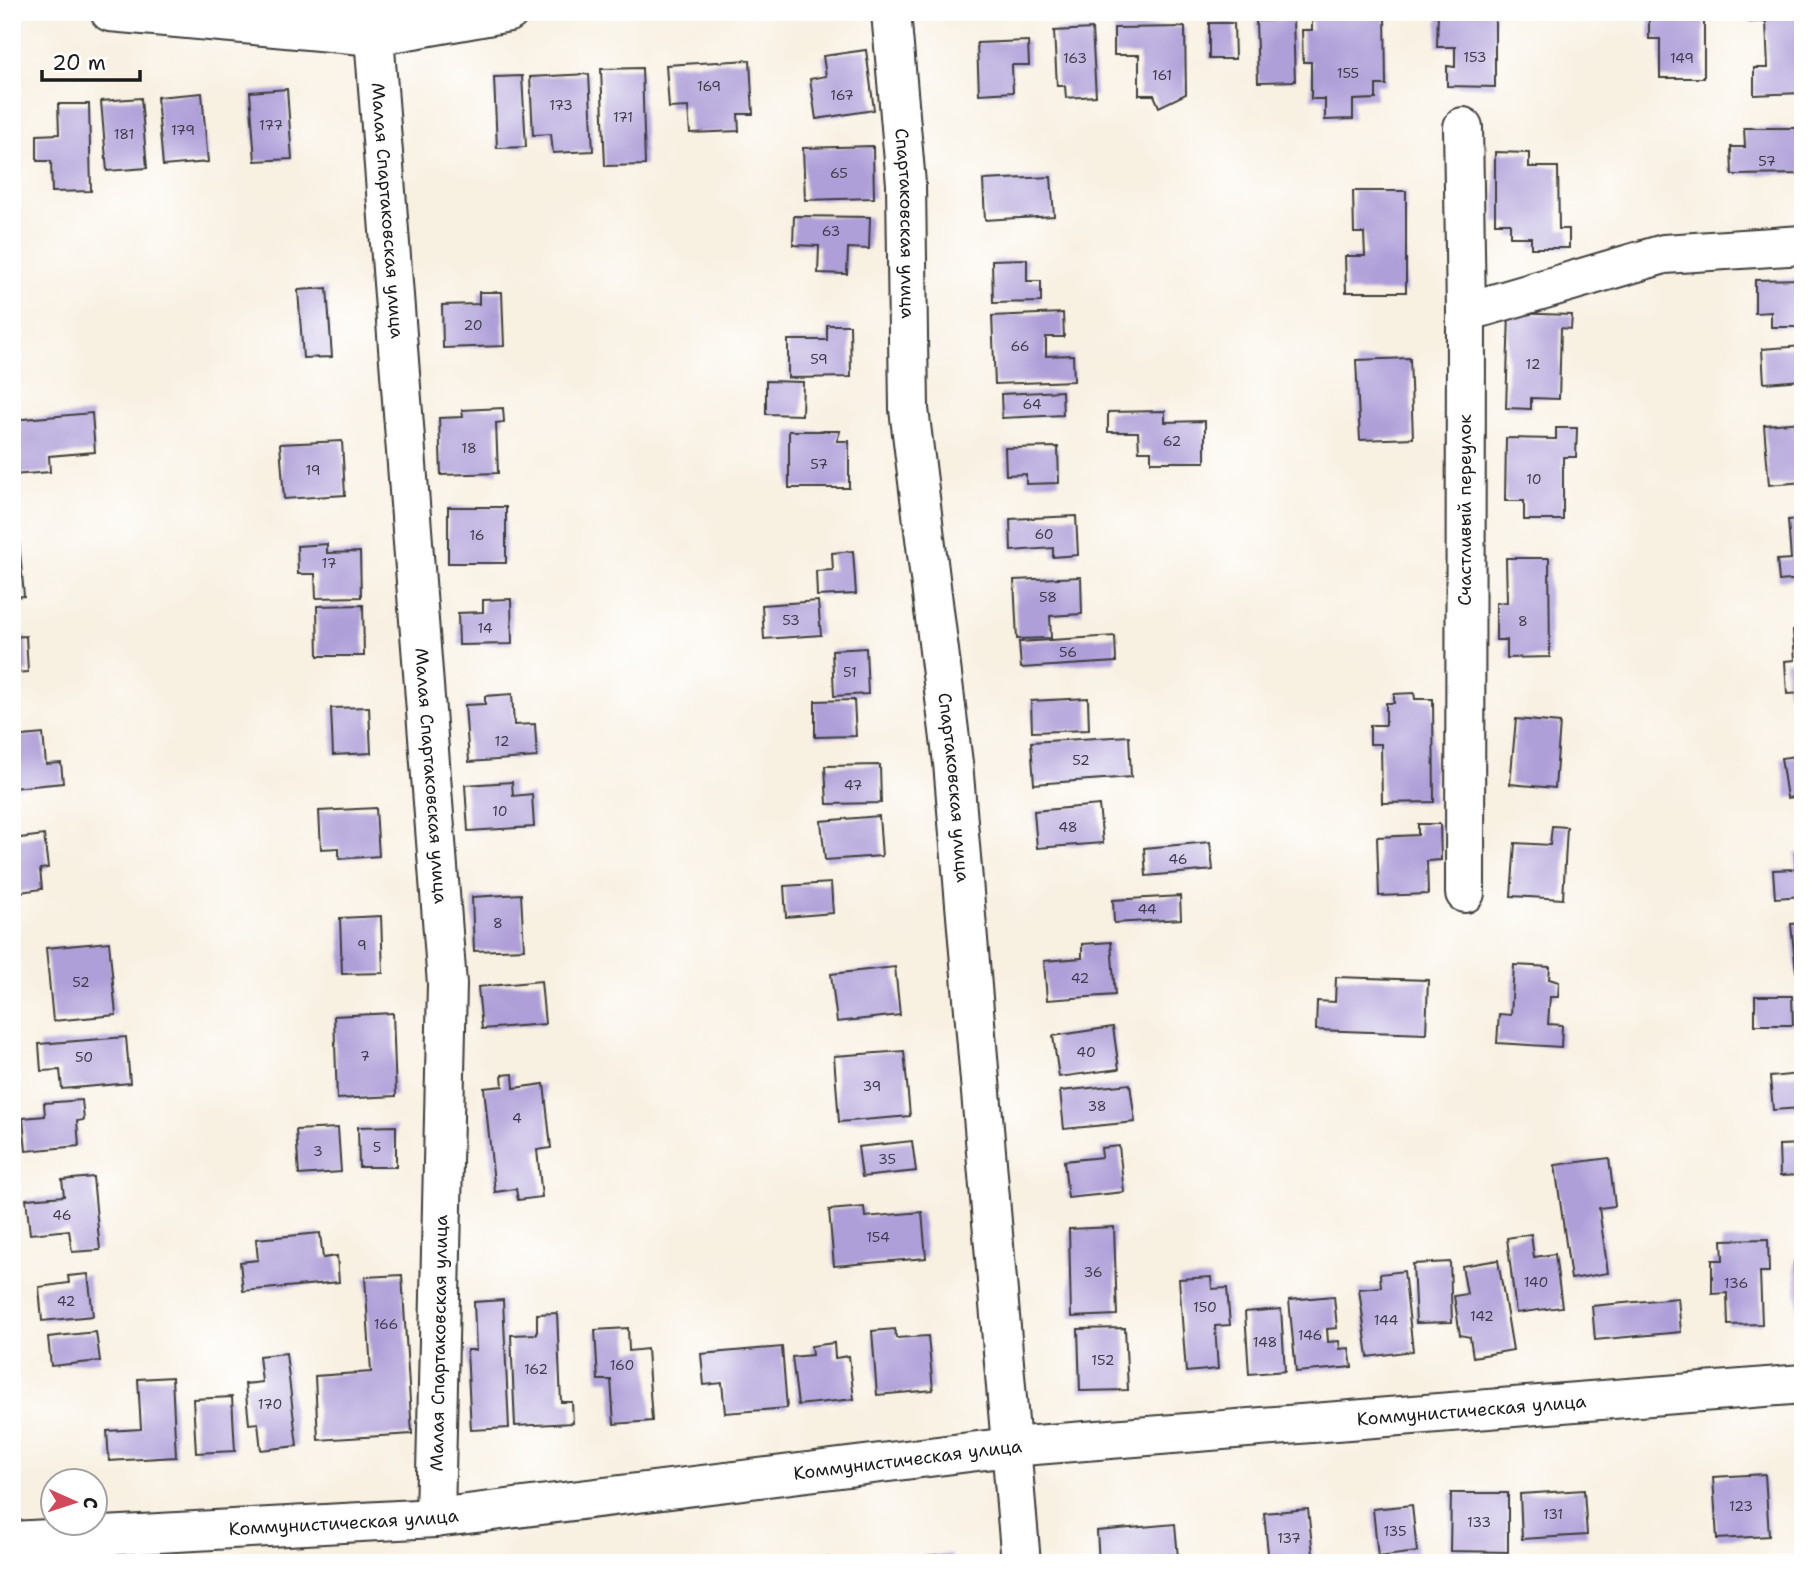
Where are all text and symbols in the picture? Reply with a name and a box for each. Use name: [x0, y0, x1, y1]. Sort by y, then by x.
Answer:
scale bar: [42, 38, 140, 82]
house number: 153: [1463, 48, 1487, 66]
text: 20 m: [52, 49, 106, 77]
house number: 163: [1063, 49, 1087, 67]
house number: 149: [1670, 49, 1694, 67]
house number: 155: [1337, 64, 1359, 82]
house number: 161: [1152, 66, 1172, 84]
house number: 169: [697, 77, 721, 95]
street label: Малая Спартаковская улица: [366, 82, 409, 339]
house number: 167: [830, 86, 854, 104]
house number: 173: [549, 96, 573, 114]
house number: 171: [613, 108, 633, 126]
house number: 177: [259, 116, 283, 134]
house number: 179: [171, 121, 195, 139]
house number: 181: [114, 125, 134, 143]
street label: Спартаковская улица: [889, 127, 920, 319]
house number: 57: [1758, 152, 1776, 170]
house number: 65: [830, 164, 848, 182]
house number: 63: [822, 222, 840, 240]
house number: 20: [463, 316, 483, 334]
house number: 66: [1010, 337, 1030, 355]
house number: 59: [810, 350, 828, 368]
house number: 12: [1526, 355, 1540, 373]
house number: 64: [1022, 395, 1042, 413]
street label: Счастливый переулок: [1453, 414, 1477, 606]
house number: 62: [1163, 432, 1181, 450]
house number: 18: [461, 439, 477, 457]
house number: 57: [810, 455, 828, 473]
house number: 19: [305, 461, 321, 479]
house number: 10: [1526, 470, 1542, 488]
house number: 60: [1034, 525, 1054, 543]
house number: 16: [469, 526, 485, 544]
house number: 17: [322, 554, 336, 572]
house number: 58: [1039, 588, 1057, 606]
house number: 53: [782, 611, 800, 629]
house number: 8: [1518, 612, 1528, 630]
house number: 14: [477, 619, 493, 637]
house number: 56: [1059, 643, 1077, 661]
street label: Малая Спартаковская улица: [409, 647, 453, 905]
house number: 51: [843, 663, 857, 681]
street label: Спартаковская улица: [932, 691, 975, 883]
house number: 12: [495, 732, 509, 750]
house number: 52: [1072, 751, 1090, 769]
house number: 47: [844, 776, 862, 794]
house number: 10: [492, 802, 508, 820]
house number: 48: [1058, 818, 1078, 836]
house number: 46: [1168, 850, 1188, 868]
house number: 44: [1137, 900, 1157, 918]
house number: 8: [493, 914, 503, 932]
house number: 9: [357, 936, 367, 954]
house number: 42: [1071, 969, 1089, 987]
house number: 52: [72, 973, 90, 991]
house number: 40: [1076, 1043, 1096, 1061]
house number: 7: [360, 1047, 370, 1065]
house number: 50: [75, 1048, 93, 1066]
house number: 39: [863, 1077, 881, 1095]
house number: 38: [1087, 1097, 1107, 1115]
house number: 4: [512, 1109, 522, 1127]
house number: 5: [373, 1138, 381, 1156]
house number: 3: [313, 1142, 323, 1160]
house number: 35: [878, 1150, 896, 1168]
house number: 46: [52, 1206, 72, 1224]
street label: Малая Спартаковская улица: [425, 1215, 453, 1471]
house number: 154: [866, 1228, 890, 1246]
house number: 36: [1083, 1263, 1103, 1281]
house number: 140: [1524, 1273, 1548, 1291]
house number: 136: [1724, 1274, 1748, 1292]
house number: 42: [57, 1292, 75, 1310]
house number: 150: [1193, 1298, 1217, 1316]
house number: 142: [1470, 1307, 1494, 1325]
house number: 144: [1374, 1311, 1398, 1329]
house number: 166: [374, 1315, 398, 1333]
house number: 146: [1298, 1326, 1322, 1344]
house number: 148: [1253, 1333, 1277, 1351]
house number: 152: [1091, 1351, 1115, 1369]
house number: 160: [610, 1356, 634, 1374]
house number: 162: [524, 1360, 548, 1378]
street label: Коммунистическая улица: [1356, 1389, 1587, 1431]
house number: 170: [258, 1395, 282, 1413]
street label: Коммунистическая улица: [792, 1434, 1023, 1486]
north arrow: [38, 1466, 108, 1536]
text: С: [78, 1496, 103, 1509]
house number: 123: [1729, 1497, 1753, 1515]
street label: Коммунистическая улица: [228, 1503, 460, 1541]
house number: 131: [1543, 1505, 1563, 1523]
house number: 133: [1467, 1513, 1491, 1531]
house number: 135: [1383, 1522, 1407, 1540]
house number: 137: [1277, 1529, 1301, 1547]

